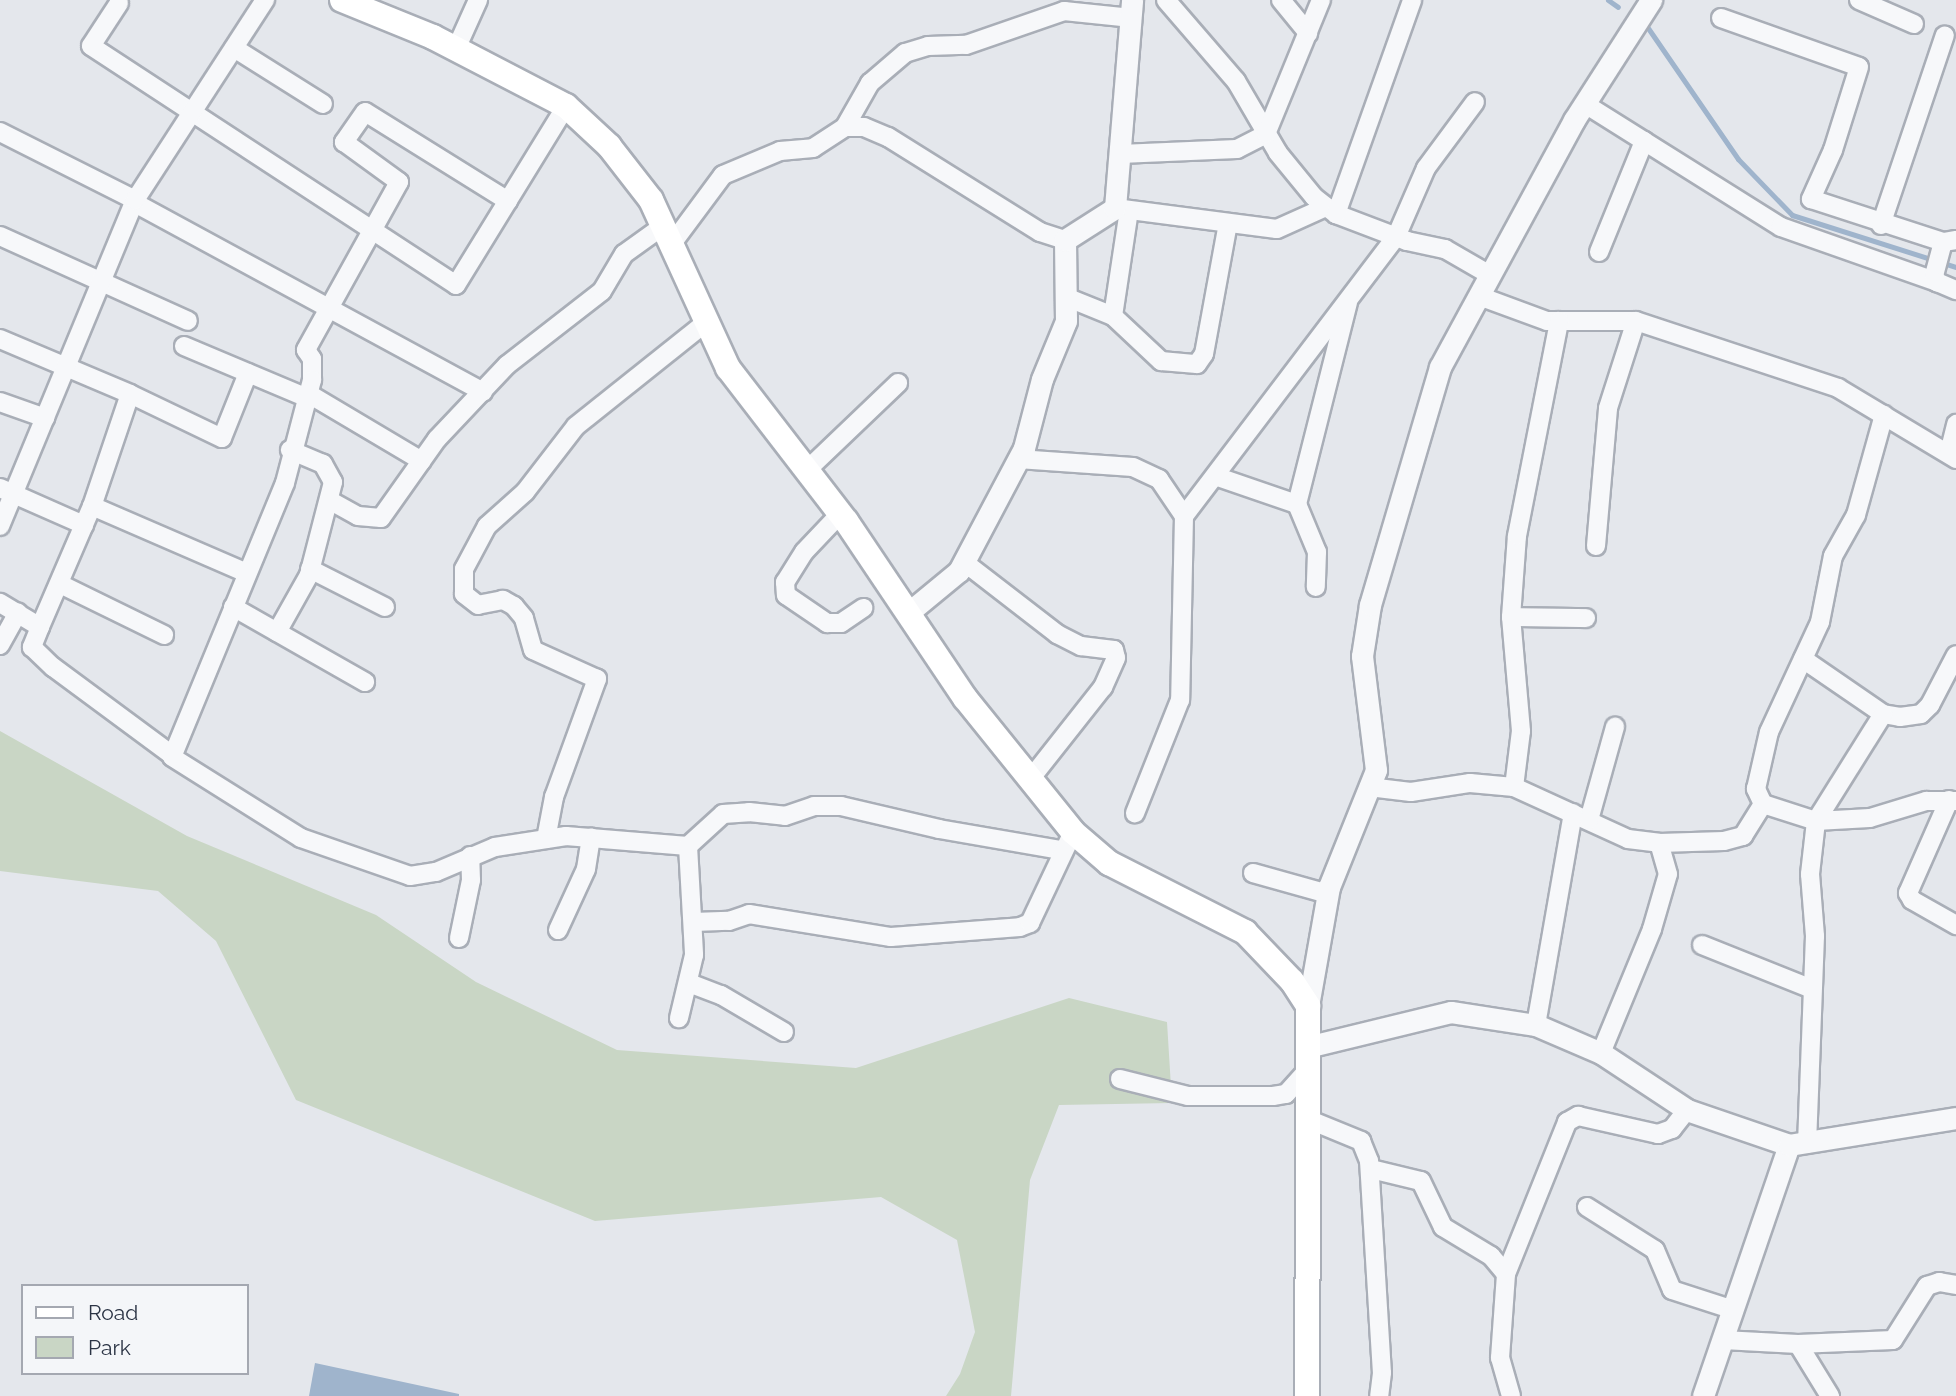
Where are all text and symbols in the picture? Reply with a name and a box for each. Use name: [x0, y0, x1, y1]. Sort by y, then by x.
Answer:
legend: [21, 1284, 248, 1375]
text: Road: [88, 1300, 138, 1325]
text: Park: [88, 1335, 131, 1360]

